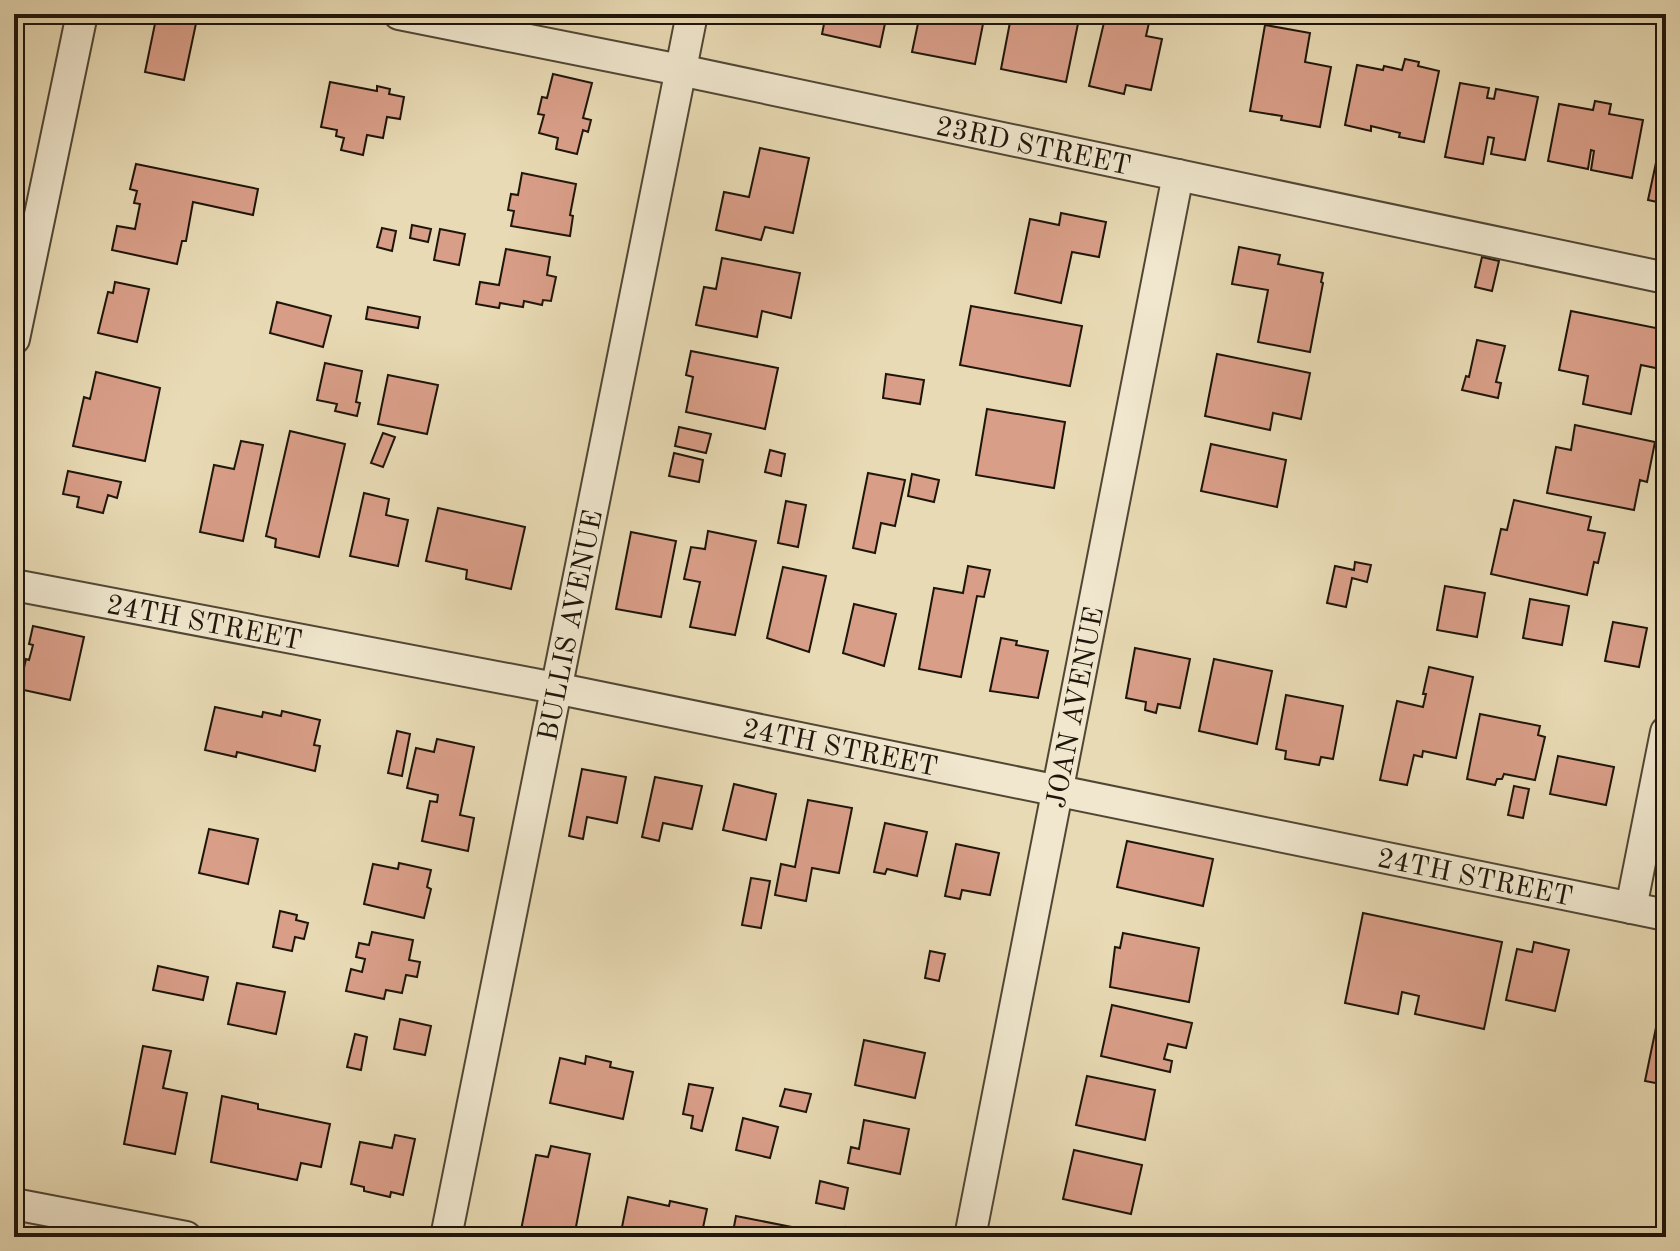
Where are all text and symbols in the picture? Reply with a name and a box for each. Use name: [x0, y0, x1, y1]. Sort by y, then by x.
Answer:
street label: 23RD STREET: [933, 113, 1133, 182]
street label: BULLIS AVENUE: [535, 508, 609, 744]
street label: 24TH STREET: [104, 592, 304, 657]
street label: JOAN AVENUE: [1043, 605, 1110, 811]
street label: 24TH STREET: [740, 716, 940, 783]
street label: 24TH STREET: [1375, 845, 1575, 913]

